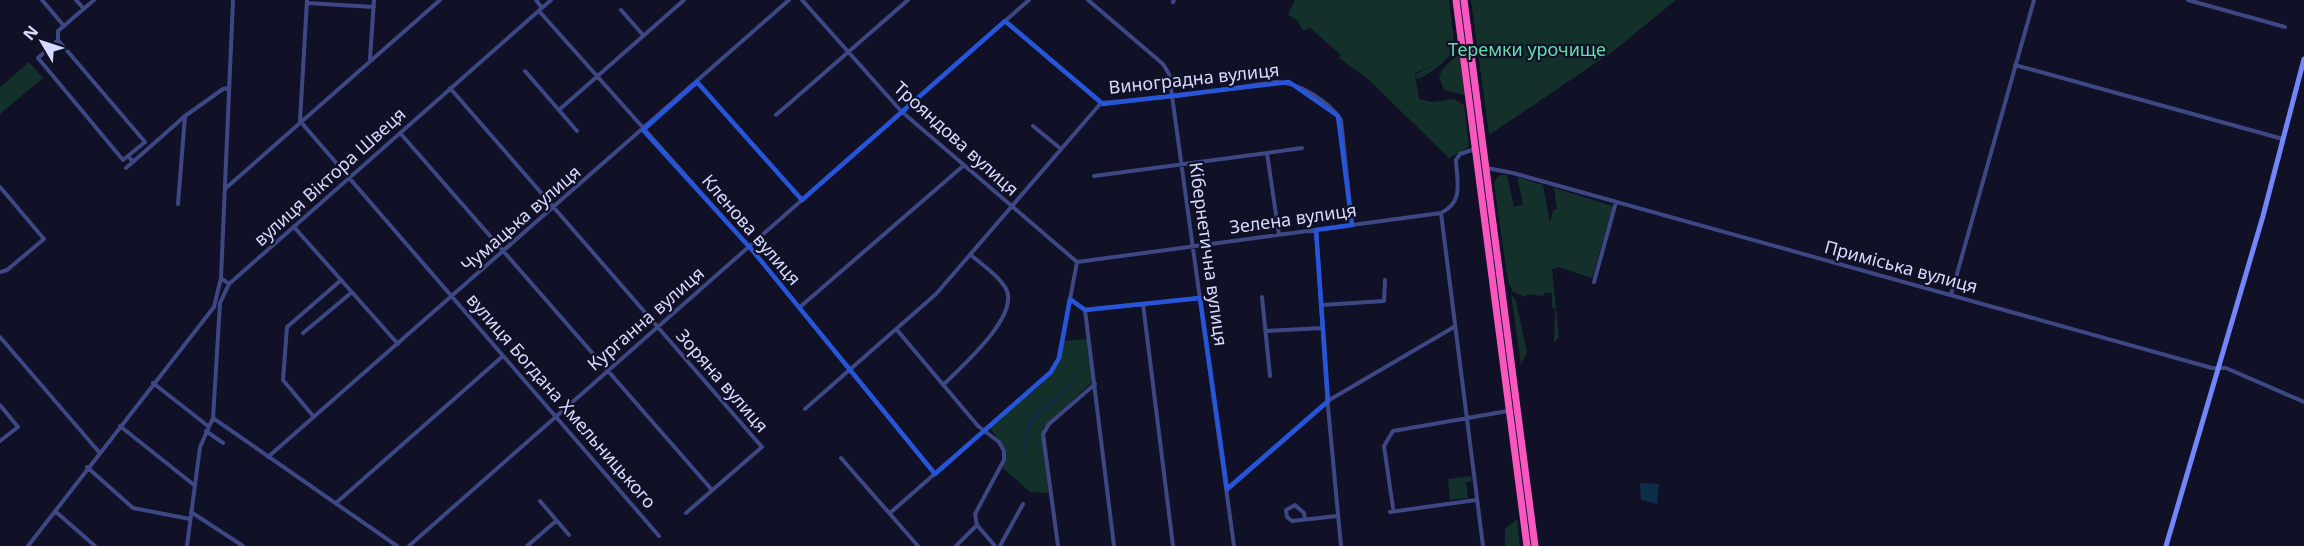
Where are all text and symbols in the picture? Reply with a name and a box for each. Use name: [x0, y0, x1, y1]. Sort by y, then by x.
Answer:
north arrow: [12, 12, 72, 72]
text: N: [18, 21, 43, 45]
park label: Теремки урочище: [1448, 37, 1606, 61]
street label: Виноградна вулиця: [1107, 57, 1280, 99]
street label: Трояндова вулиця: [889, 76, 1024, 201]
street label: вулиця Віктора Швеця: [248, 102, 410, 251]
street label: Чумацька вулиця: [455, 160, 585, 277]
street label: Кібернетична вулиця: [1184, 160, 1234, 347]
street label: Кленова вулиця: [697, 169, 807, 290]
street label: Зелена вулиця: [1228, 197, 1358, 239]
street label: Приміська вулиця: [1822, 234, 1981, 298]
street label: Курганна вулиця: [582, 261, 709, 376]
street label: вулиця Богдана Хмельницького: [462, 288, 662, 513]
street label: Зоряна вулиця: [671, 324, 774, 437]

